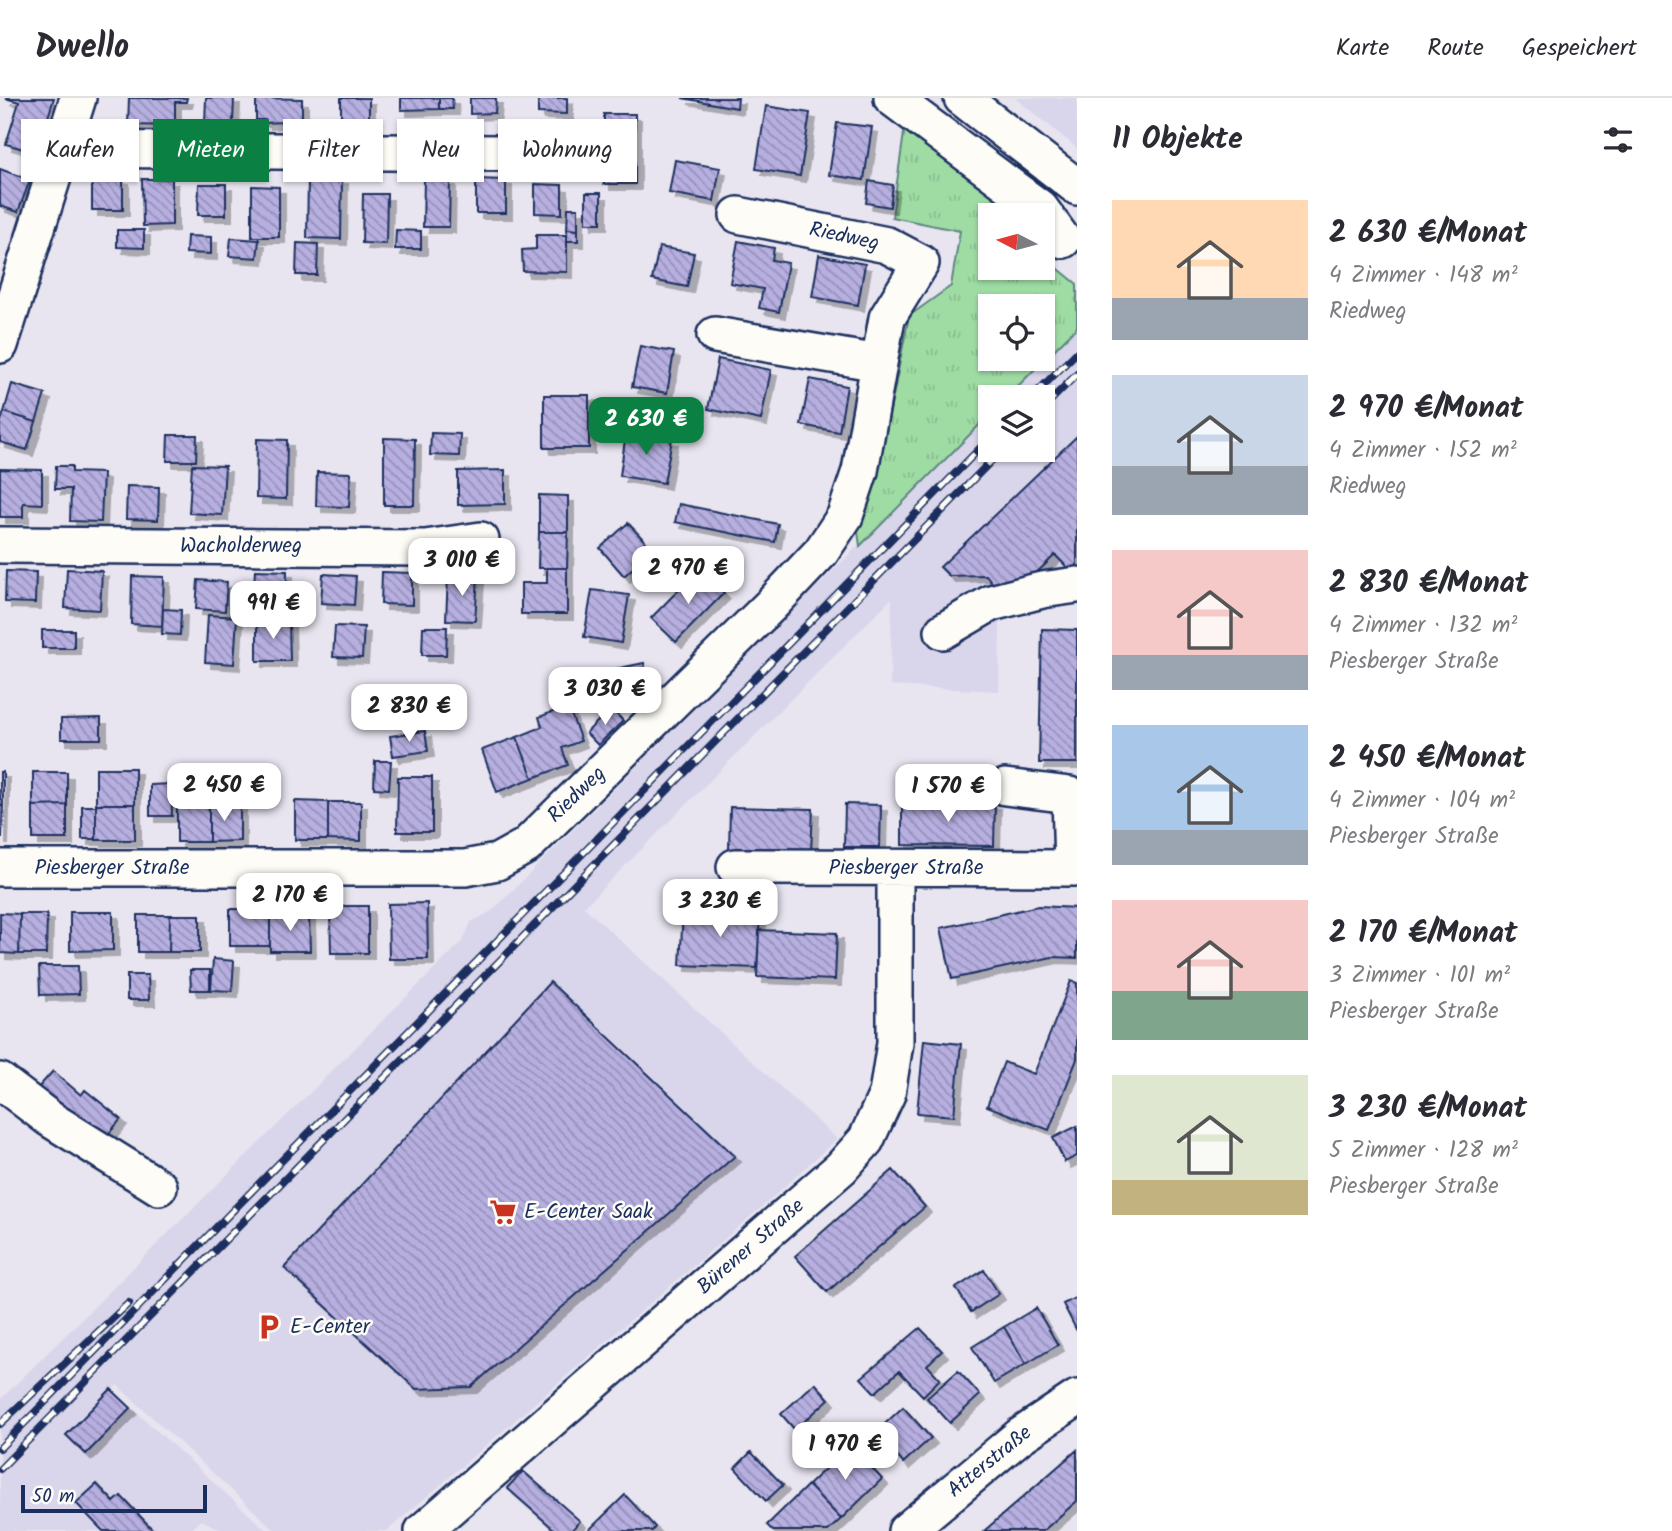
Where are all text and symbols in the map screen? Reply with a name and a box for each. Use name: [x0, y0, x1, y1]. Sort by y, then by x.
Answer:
text: Dwello: [35, 22, 129, 75]
text: Karte: [1336, 29, 1389, 68]
text: Route: [1427, 29, 1484, 68]
text: Gespeichert: [1522, 29, 1637, 68]
text: 11 Objekte: [1112, 116, 1243, 164]
chip: Kaufen: [21, 119, 139, 182]
chip: Mieten: [153, 119, 269, 182]
chip: Filter: [283, 119, 383, 182]
chip: Neu: [397, 119, 484, 182]
chip: Wohnung: [498, 119, 637, 182]
icon: filters: [1599, 121, 1637, 159]
north arrow: [978, 203, 1055, 280]
map controls: [978, 203, 1055, 462]
text: 2 630 €/Monat: [1329, 210, 1527, 258]
street label: Riedweg: [806, 214, 882, 260]
icon: home: [1168, 228, 1252, 312]
text: 4 Zimmer · 148 m²: [1329, 258, 1517, 294]
button: locate: [978, 294, 1055, 371]
text: Riedweg: [1329, 294, 1407, 330]
button: layers: [978, 385, 1055, 462]
text: 2 970 €/Monat: [1329, 385, 1524, 433]
pin: 2 630 €: [581, 398, 711, 457]
text: 2 630 €: [605, 402, 687, 438]
icon: home: [1168, 403, 1252, 487]
text: 4 Zimmer · 152 m²: [1329, 433, 1517, 469]
text: Riedweg: [1329, 469, 1407, 505]
street label: Wacholderweg: [180, 530, 302, 563]
pin: 3 010 €: [397, 538, 527, 598]
text: 3 010 €: [424, 543, 500, 579]
pin: 2 970 €: [623, 546, 753, 606]
text: 2 970 €: [648, 551, 728, 587]
text: 2 830 €/Monat: [1329, 560, 1528, 608]
icon: home: [1168, 578, 1252, 662]
pin: 991 €: [224, 582, 322, 641]
text: 991 €: [246, 586, 300, 622]
text: 4 Zimmer · 132 m²: [1329, 608, 1517, 644]
text: Piesberger Straße: [1329, 644, 1499, 680]
pin: 3 030 €: [540, 668, 670, 727]
text: 3 030 €: [564, 672, 646, 708]
pin: 2 830 €: [344, 684, 474, 744]
text: 2 830 €: [367, 689, 451, 725]
text: 2 450 €/Monat: [1329, 735, 1526, 783]
icon: home: [1168, 753, 1252, 837]
street label: Riedweg: [540, 759, 614, 831]
pin: 2 450 €: [159, 764, 289, 823]
pin: 1 570 €: [883, 764, 1013, 824]
text: 2 450 €: [183, 768, 265, 804]
text: 1 570 €: [911, 769, 985, 805]
text: 4 Zimmer · 104 m²: [1329, 783, 1515, 819]
text: Piesberger Straße: [1329, 819, 1499, 855]
street label: Piesberger Straße: [35, 852, 190, 885]
street label: Piesberger Straße: [829, 852, 984, 885]
pin: 2 170 €: [225, 874, 355, 933]
text: 2 170 €: [252, 878, 328, 914]
pin: 3 230 €: [655, 880, 785, 939]
text: 3 230 €: [679, 884, 761, 920]
text: 2 170 €/Monat: [1329, 910, 1518, 958]
icon: home: [1168, 928, 1252, 1012]
text: 3 Zimmer · 101 m²: [1329, 958, 1510, 994]
text: Piesberger Straße: [1329, 994, 1499, 1030]
text: 3 230 €/Monat: [1329, 1085, 1527, 1133]
icon: home: [1168, 1103, 1252, 1187]
text: 5 Zimmer · 128 m²: [1329, 1133, 1518, 1169]
text: Piesberger Straße: [1329, 1169, 1499, 1205]
street label: Bürener Straße: [690, 1190, 813, 1303]
place label: E-Center Saak: [524, 1196, 653, 1229]
supermarket icon: E-Center Saak: [488, 1197, 518, 1227]
place label: E-Center: [290, 1311, 371, 1344]
parking icon: E-Center: [254, 1312, 284, 1342]
street label: Atterstraße: [940, 1417, 1040, 1507]
pin: 1 970 €: [780, 1422, 910, 1482]
text: 1 970 €: [808, 1427, 882, 1463]
scale bar: [21, 1482, 206, 1514]
text: 50 m: [32, 1482, 74, 1512]

